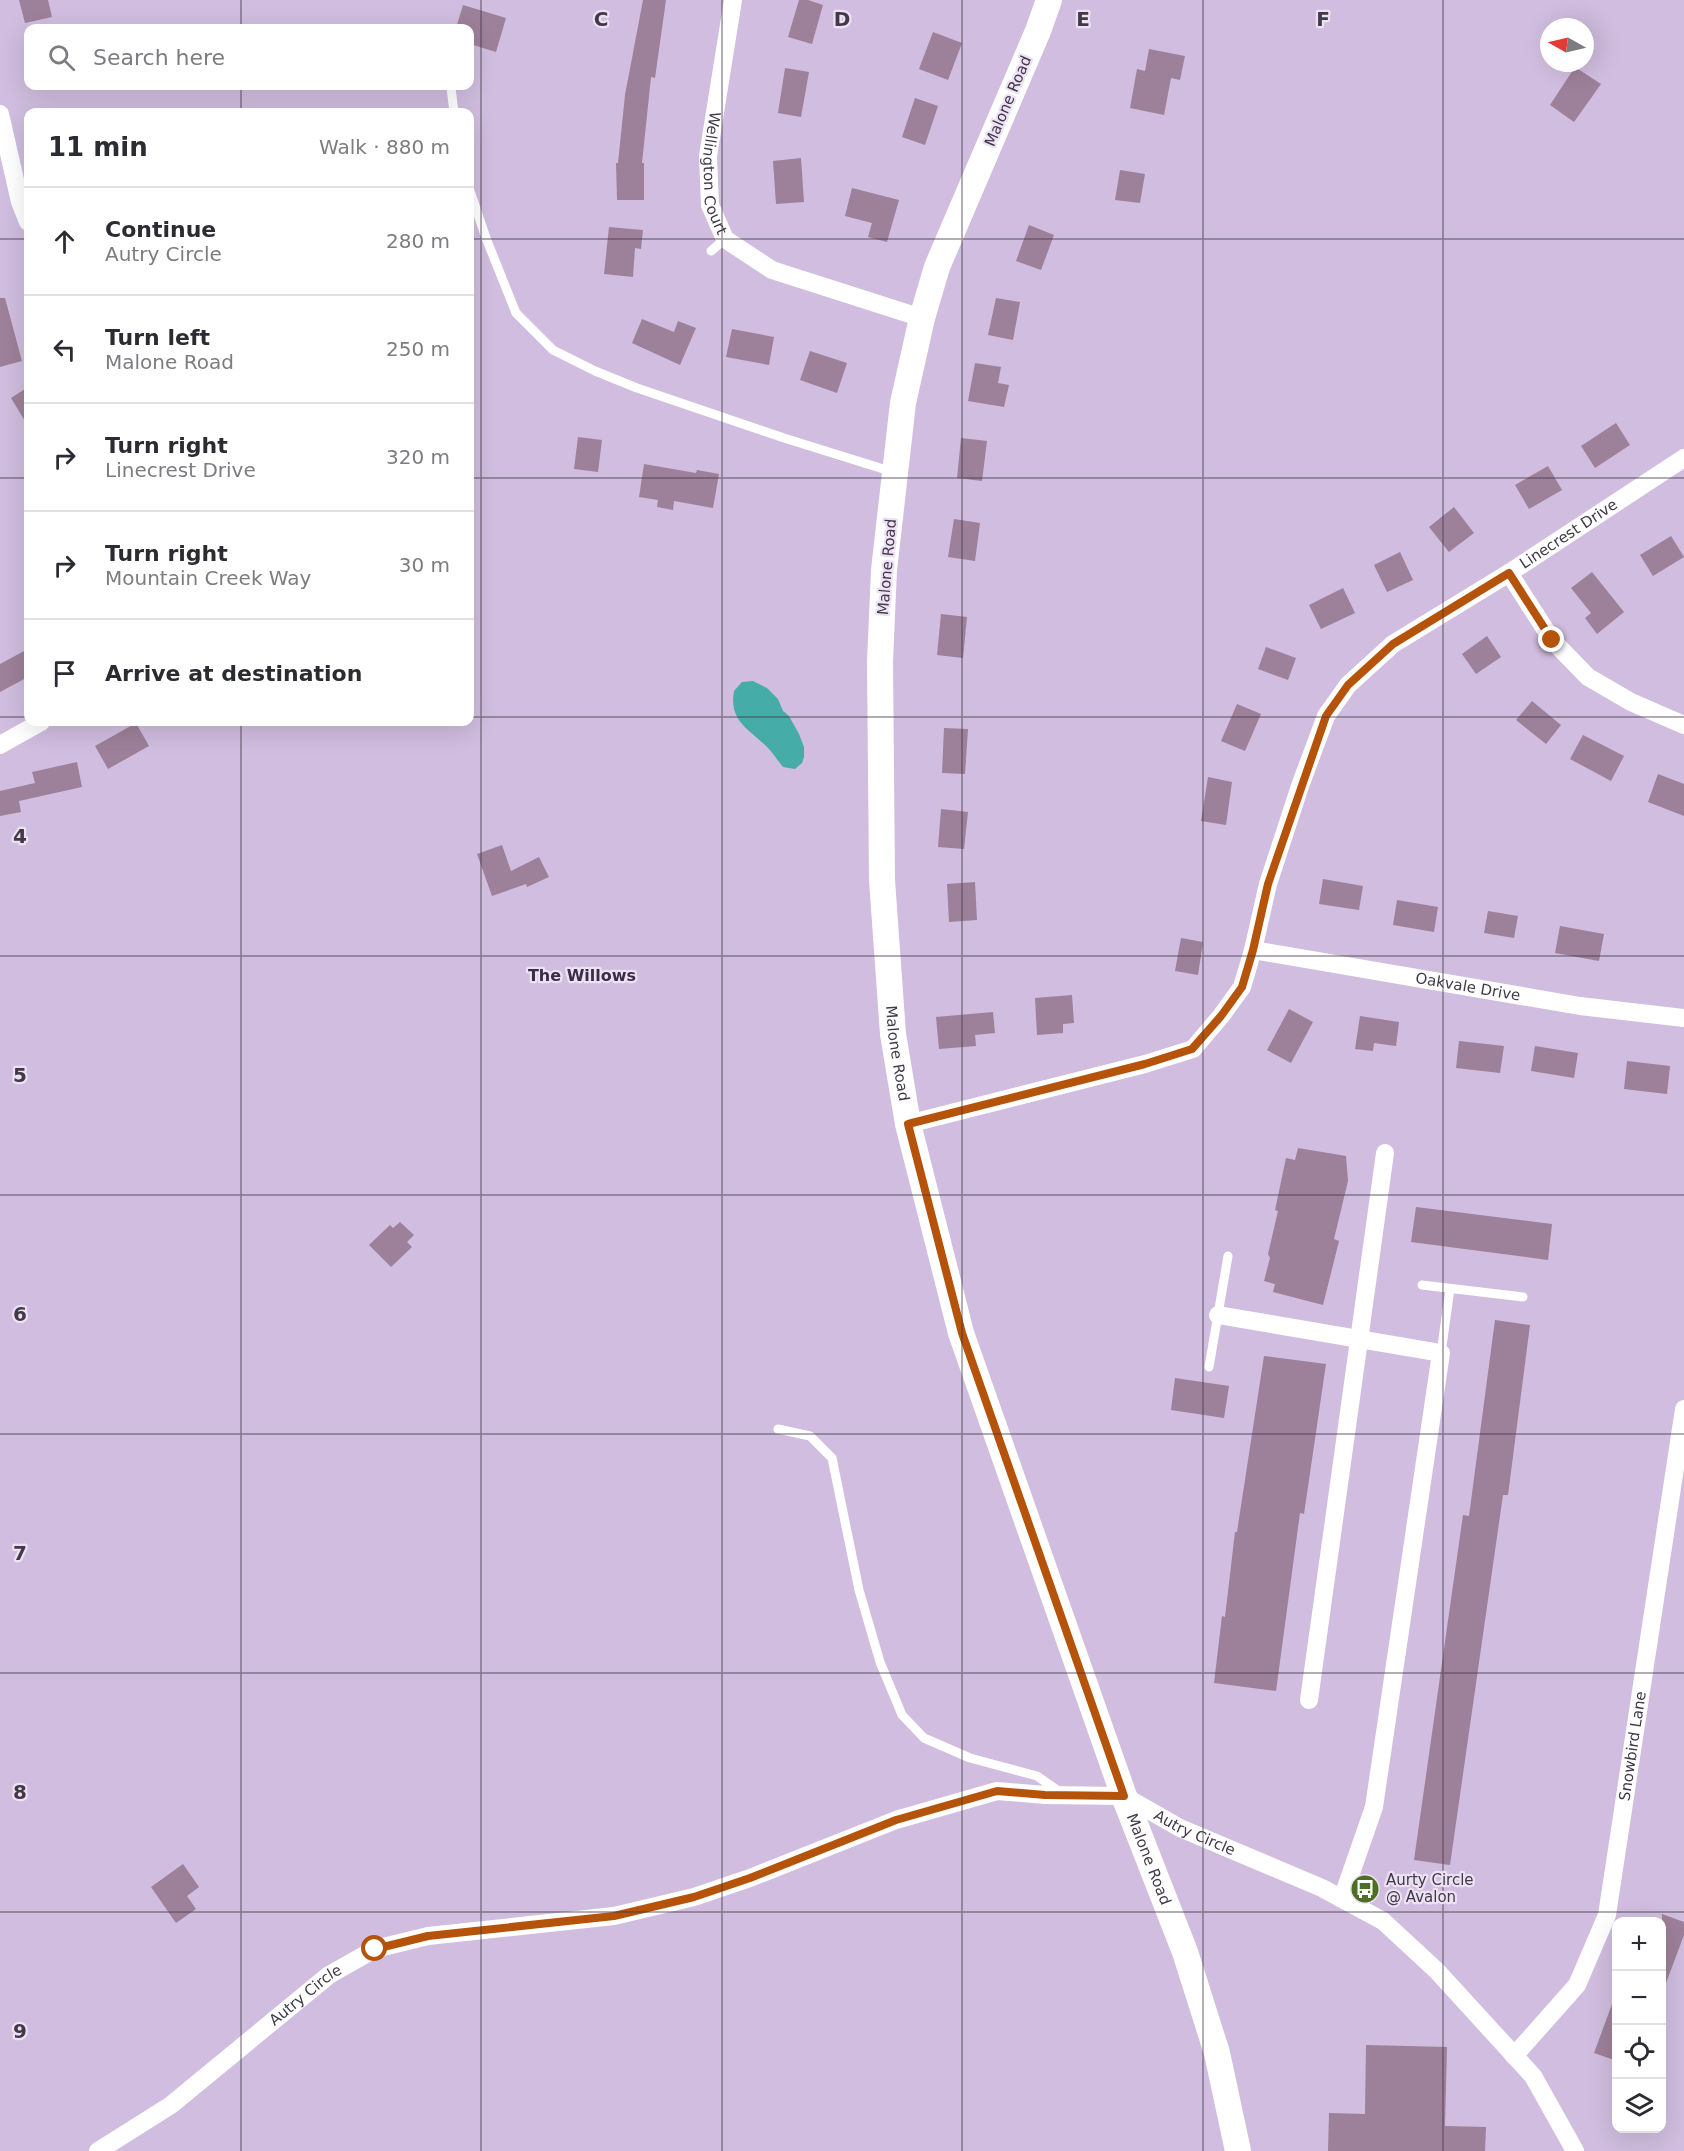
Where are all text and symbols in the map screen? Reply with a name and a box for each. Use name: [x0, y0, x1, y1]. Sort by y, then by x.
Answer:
text: C: [594, 7, 608, 31]
text: D: [834, 7, 850, 31]
text: E: [1076, 7, 1090, 31]
text: F: [1316, 7, 1330, 31]
north arrow: [1540, 18, 1594, 72]
search box: [24, 24, 474, 90]
icon: search: [45, 41, 78, 74]
text: Search here: [93, 45, 225, 70]
street label: Malone Road: [981, 53, 1035, 149]
street label: Wellington Court: [699, 110, 731, 238]
text: 11 min: [48, 132, 148, 162]
text: Walk · 880 m: [319, 135, 450, 159]
text: Continue: [105, 217, 216, 242]
icon: ahead: [48, 225, 81, 258]
text: 280 m: [386, 229, 450, 253]
text: Autry Circle: [105, 242, 222, 266]
text: Turn left: [105, 325, 210, 350]
icon: left: [48, 333, 81, 366]
text: 250 m: [386, 337, 450, 361]
text: Malone Road: [105, 350, 234, 374]
text: Turn right: [105, 433, 228, 458]
icon: right: [48, 441, 81, 474]
text: 320 m: [386, 445, 450, 469]
text: Linecrest Drive: [105, 458, 256, 482]
street label: Linecrest Drive: [1516, 495, 1621, 572]
street label: Malone Road: [874, 518, 900, 616]
text: Turn right: [105, 541, 228, 566]
icon: right: [48, 549, 81, 582]
text: 30 m: [399, 553, 450, 577]
text: Mountain Creek Way: [105, 566, 311, 590]
route end: [1538, 626, 1564, 652]
icon: arrive: [48, 657, 81, 690]
text: Arrive at destination: [105, 661, 362, 686]
text: 4: [13, 824, 27, 848]
district label: The Willows: [528, 966, 636, 985]
street label: Oakvale Drive: [1414, 969, 1522, 1005]
street label: Malone Road: [882, 1005, 913, 1102]
text: 5: [13, 1063, 27, 1087]
text: 6: [13, 1302, 27, 1326]
text: 7: [13, 1541, 27, 1565]
street label: Snowbird Lane: [1615, 1690, 1650, 1802]
text: 8: [13, 1780, 27, 1804]
street label: Autry Circle: [1151, 1806, 1238, 1859]
street label: Malone Road: [1123, 1811, 1175, 1908]
place label: Aurty Circle @ Avalon: [1386, 1871, 1474, 1906]
bus stop icon: Aurty Circle @ Avalon: [1349, 1873, 1381, 1905]
map controls: [1612, 1917, 1666, 2133]
button: +: [1612, 1917, 1666, 1971]
route start: [361, 1935, 387, 1961]
street label: Autry Circle: [266, 1961, 345, 2029]
button: −: [1612, 1971, 1666, 2025]
text: 9: [13, 2019, 27, 2043]
button: locate: [1612, 2025, 1666, 2079]
button: layers: [1612, 2079, 1666, 2133]

